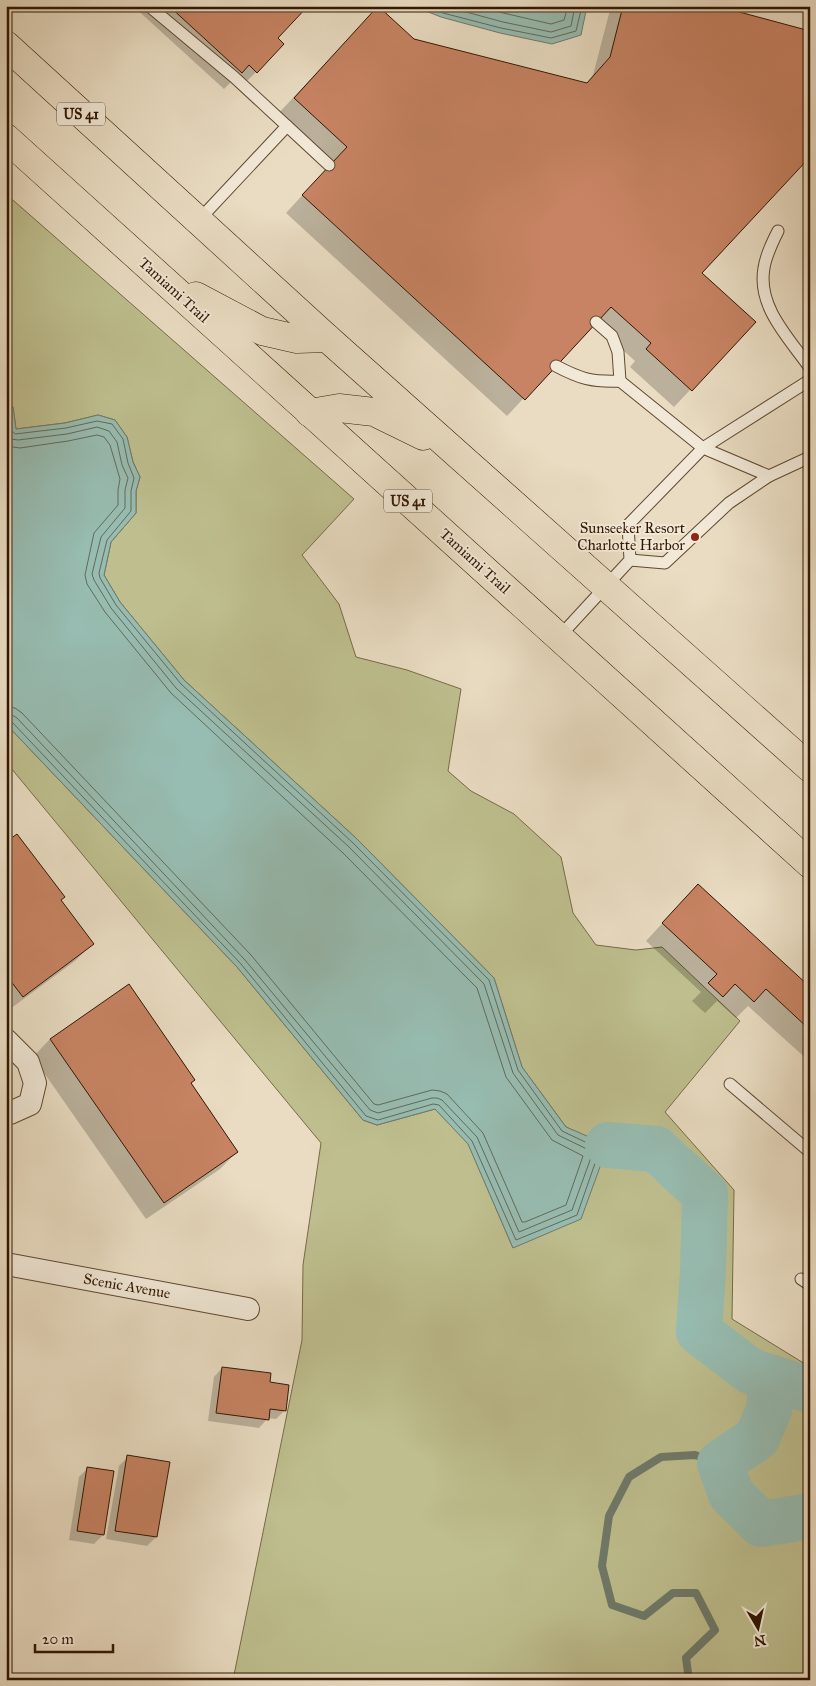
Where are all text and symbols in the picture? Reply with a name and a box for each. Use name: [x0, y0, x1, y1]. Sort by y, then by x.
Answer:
road number: US 41: [57, 102, 105, 126]
street label: Tamiami Trail: [135, 254, 214, 327]
road number: US 41: [384, 490, 432, 512]
place label: Sunseeker Resort Charlotte Harbor: [577, 519, 686, 554]
street label: Tamiami Trail: [436, 525, 515, 598]
marker: Sunseeker Resort Charlotte Harbor: [689, 531, 701, 543]
street label: Scenic Avenue: [82, 1269, 172, 1303]
north arrow: [734, 1604, 784, 1654]
scale bar: [35, 1621, 112, 1653]
text: 20 m: [42, 1630, 74, 1648]
text: N: [753, 1631, 767, 1650]

